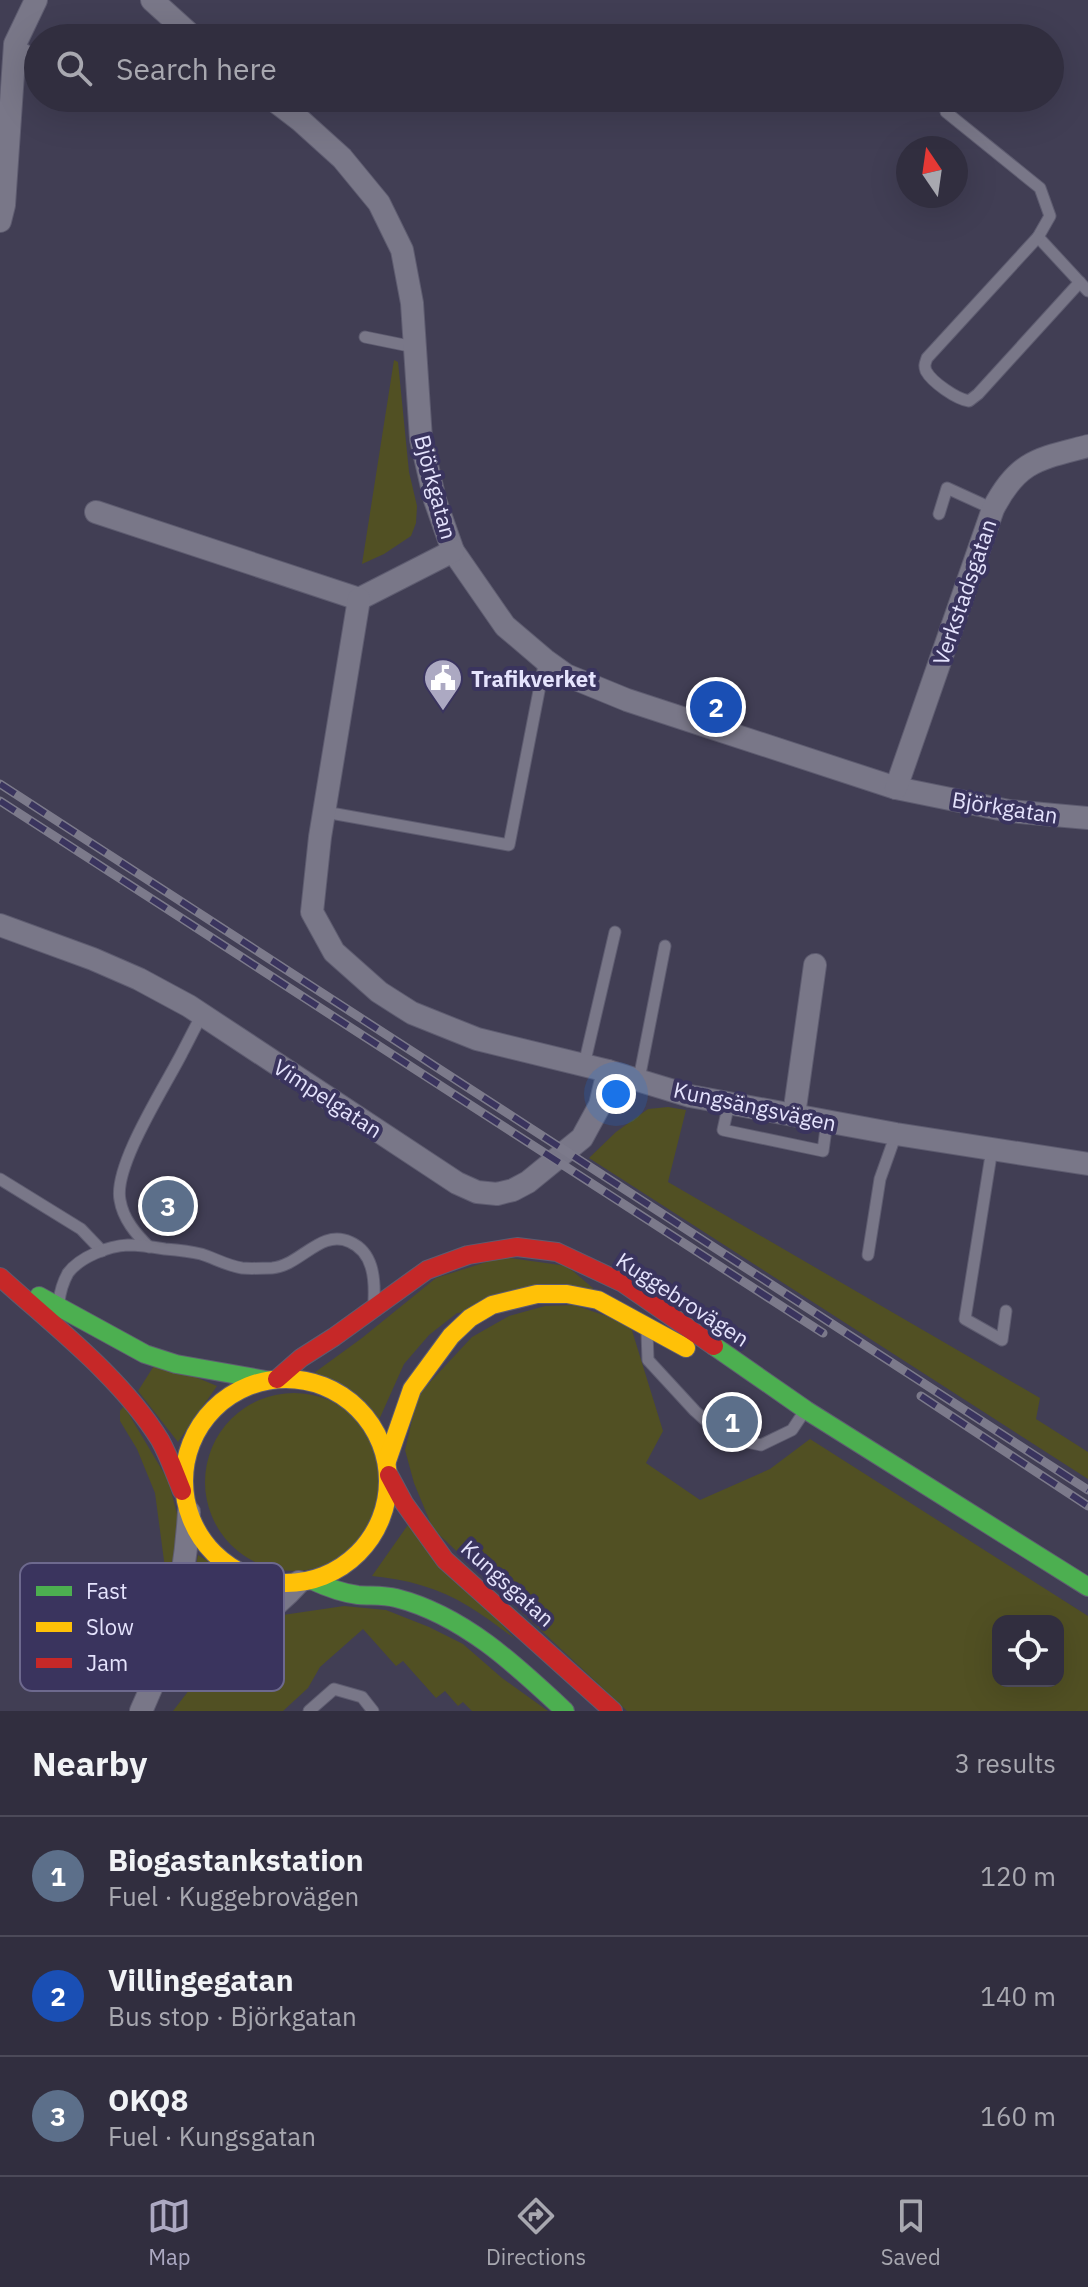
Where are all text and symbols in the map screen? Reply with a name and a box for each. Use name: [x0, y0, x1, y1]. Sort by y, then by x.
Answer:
search box: [24, 24, 1064, 112]
icon: search: [52, 46, 96, 90]
text: Search here: [116, 49, 277, 88]
north arrow: [896, 136, 968, 208]
street label: Björkgatan: [408, 432, 464, 542]
street label: Verkstadsgatan: [925, 515, 1003, 669]
public building icon: Trafikverket: [422, 657, 464, 712]
place label: Trafikverket: [471, 664, 596, 693]
pin: 2: [690, 677, 742, 737]
street label: Björkgatan: [950, 784, 1060, 830]
street label: Vimpelgatan: [268, 1052, 388, 1144]
your location: [596, 1074, 636, 1114]
street label: Kungsängsvägen: [671, 1075, 839, 1137]
pin: 3: [142, 1176, 194, 1236]
street label: Kuggebrovägen: [611, 1245, 755, 1353]
pin: 1: [706, 1392, 758, 1452]
street label: Kungsgatan: [455, 1533, 561, 1633]
legend: [20, 1563, 284, 1691]
text: Fast: [86, 1576, 127, 1605]
text: Slow: [86, 1612, 134, 1641]
map controls: [992, 1615, 1064, 1687]
button: locate: [992, 1615, 1064, 1687]
text: Jam: [86, 1648, 128, 1677]
text: Nearby: [32, 1741, 147, 1785]
text: 3 results: [954, 1746, 1056, 1780]
text: Biogastankstation: [108, 1840, 364, 1879]
text: 1: [50, 1859, 66, 1893]
text: 120 m: [980, 1859, 1056, 1893]
text: Fuel · Kuggebrovägen: [108, 1879, 359, 1913]
text: Villingegatan: [108, 1960, 294, 1999]
text: 2: [50, 1979, 66, 2013]
text: 140 m: [980, 1979, 1056, 2013]
text: Bus stop · Björkgatan: [108, 1999, 357, 2033]
text: OKQ8: [108, 2080, 189, 2119]
text: 3: [50, 2099, 66, 2133]
text: 160 m: [980, 2099, 1056, 2133]
text: Fuel · Kungsgatan: [108, 2119, 316, 2153]
tab: Map: [147, 2194, 191, 2271]
tab: Directions: [486, 2194, 586, 2271]
tab: Saved: [881, 2194, 941, 2271]

